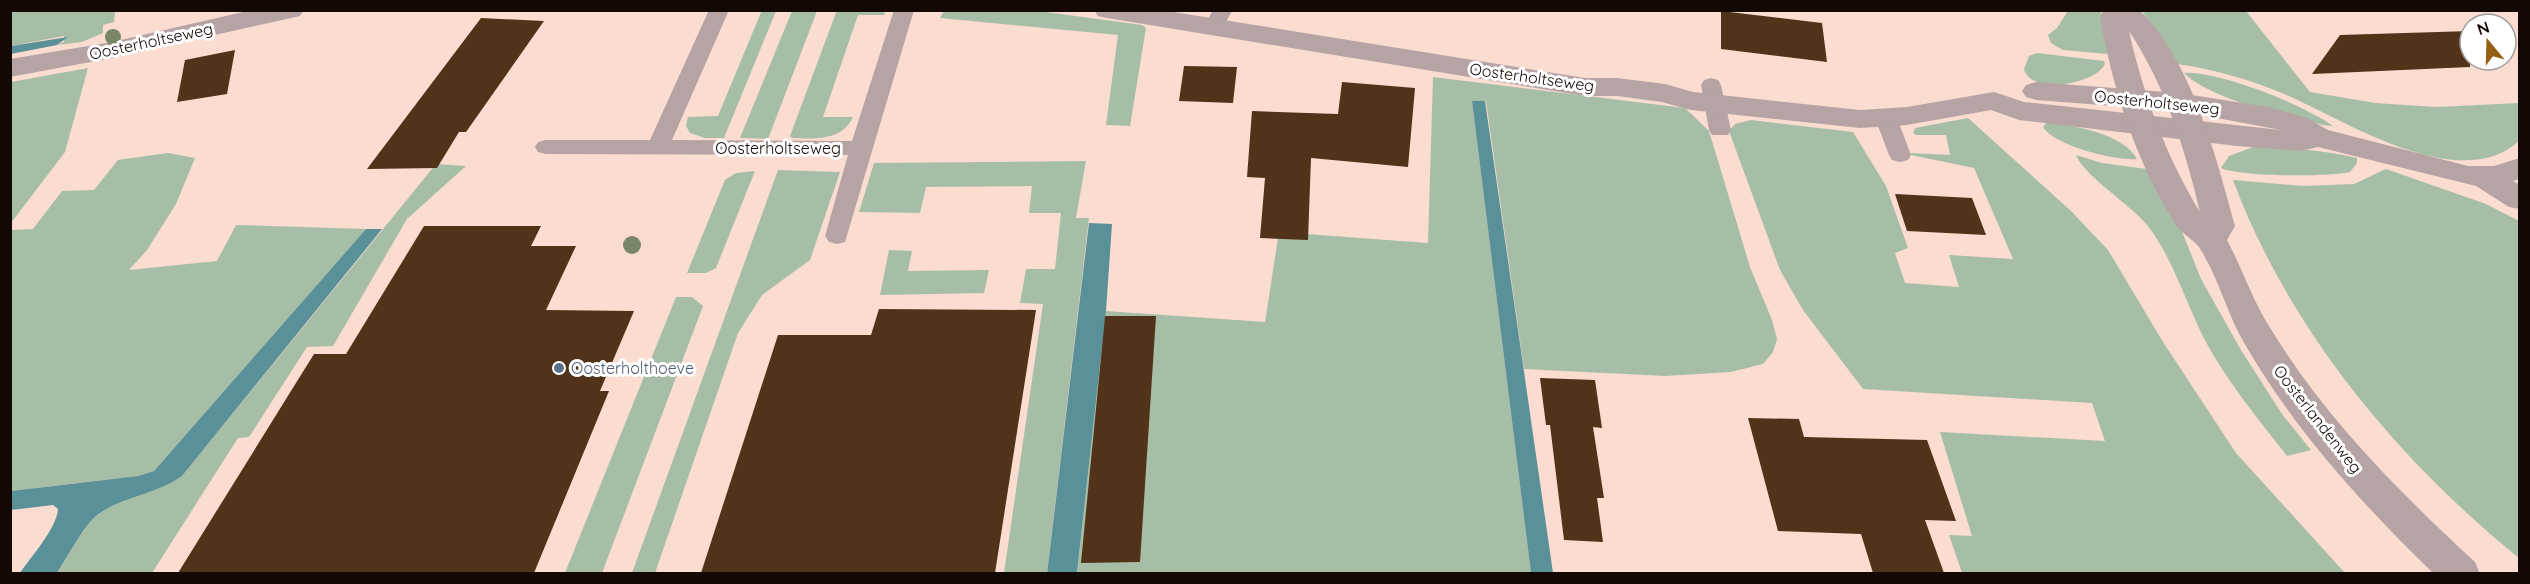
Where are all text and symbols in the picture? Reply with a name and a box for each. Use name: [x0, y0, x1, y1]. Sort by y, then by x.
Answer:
north arrow: [2458, 12, 2518, 72]
text: N: [2474, 16, 2492, 39]
street label: Oosterholtseweg: [87, 18, 215, 64]
street label: Oosterholtseweg: [1468, 58, 1596, 96]
street label: Oosterholtseweg: [2093, 85, 2221, 119]
street label: Oosterholtseweg: [715, 138, 841, 158]
place label: Oosterholthoeve: [571, 358, 694, 378]
marker: Oosterholthoeve: [552, 361, 566, 375]
street label: Oosterlandenweg: [2270, 361, 2366, 477]

